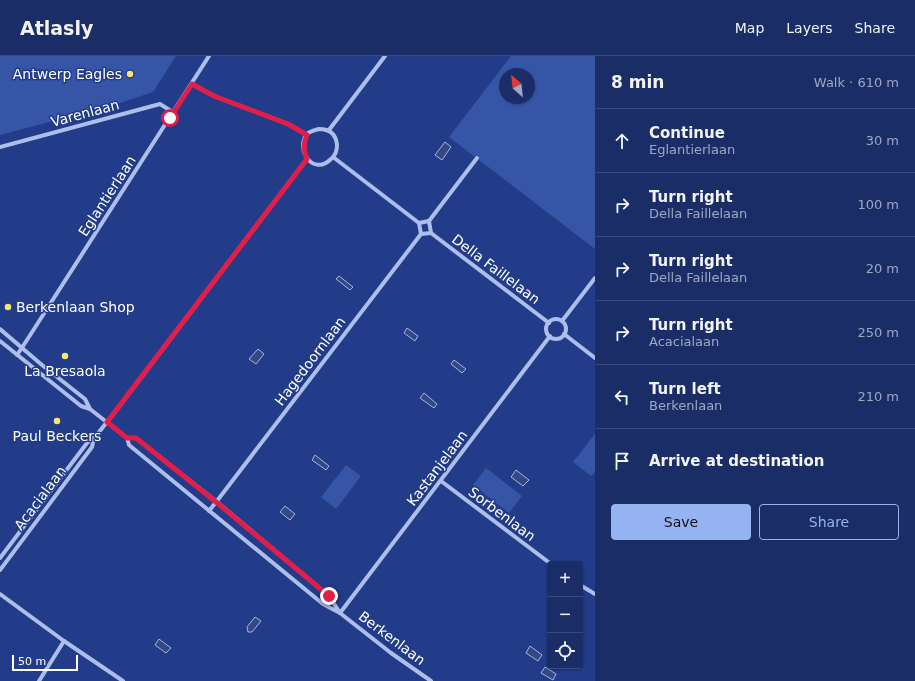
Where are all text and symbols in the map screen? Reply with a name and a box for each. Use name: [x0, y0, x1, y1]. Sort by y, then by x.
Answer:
text: Atlasly: [20, 17, 93, 39]
text: Map: [735, 20, 764, 36]
text: Layers: [786, 20, 833, 36]
text: Share: [855, 20, 895, 36]
place label: Antwerp Eagles: [13, 66, 122, 82]
north arrow: [499, 68, 535, 104]
marker: Antwerp Eagles: [125, 69, 135, 79]
text: 8 min: [611, 72, 664, 92]
text: Walk · 610 m: [814, 75, 899, 90]
street label: Varenlaan: [49, 96, 121, 130]
route start: [161, 109, 179, 127]
text: Continue: [649, 124, 725, 142]
icon: ahead: [611, 130, 633, 152]
text: 30 m: [866, 133, 899, 148]
text: Eglantierlaan: [649, 142, 735, 157]
street label: Eglantierlaan: [75, 153, 139, 239]
text: Turn right: [649, 188, 733, 206]
icon: right: [611, 194, 633, 216]
text: 100 m: [857, 197, 899, 212]
text: Della Faillelaan: [649, 206, 747, 221]
street label: Della Faillelaan: [449, 231, 543, 307]
text: Turn right: [649, 252, 733, 270]
icon: right: [611, 258, 633, 280]
text: 20 m: [866, 261, 899, 276]
text: Della Faillelaan: [649, 270, 747, 285]
place label: Berkenlaan Shop: [16, 299, 135, 315]
marker: Berkenlaan Shop: [3, 302, 13, 312]
street label: Hagedoornlaan: [271, 313, 349, 409]
text: Turn right: [649, 316, 733, 334]
icon: right: [611, 322, 633, 344]
text: 250 m: [857, 325, 899, 340]
text: Acacialaan: [649, 334, 719, 349]
marker: La Bresaola: [60, 351, 70, 361]
place label: La Bresaola: [24, 363, 106, 379]
text: Turn left: [649, 380, 721, 398]
icon: left: [611, 386, 633, 408]
text: 210 m: [857, 389, 899, 404]
text: Berkenlaan: [649, 398, 722, 413]
marker: Paul Beckers: [52, 416, 62, 426]
street label: Kastanjelaan: [403, 427, 471, 509]
place label: Paul Beckers: [13, 428, 101, 444]
icon: arrive: [611, 450, 633, 472]
text: Arrive at destination: [649, 452, 824, 470]
street label: Acacialaan: [11, 463, 69, 533]
street label: Sorbenlaan: [465, 484, 539, 544]
button: Save: [611, 504, 751, 540]
button: Share: [759, 504, 899, 540]
map controls: [547, 561, 583, 669]
button: +: [547, 561, 583, 597]
route end: [320, 587, 338, 605]
button: −: [547, 597, 583, 633]
street label: Berkenlaan: [356, 608, 428, 668]
button: locate: [547, 633, 583, 669]
scale bar: [12, 653, 78, 672]
text: 50 m: [18, 655, 46, 668]

